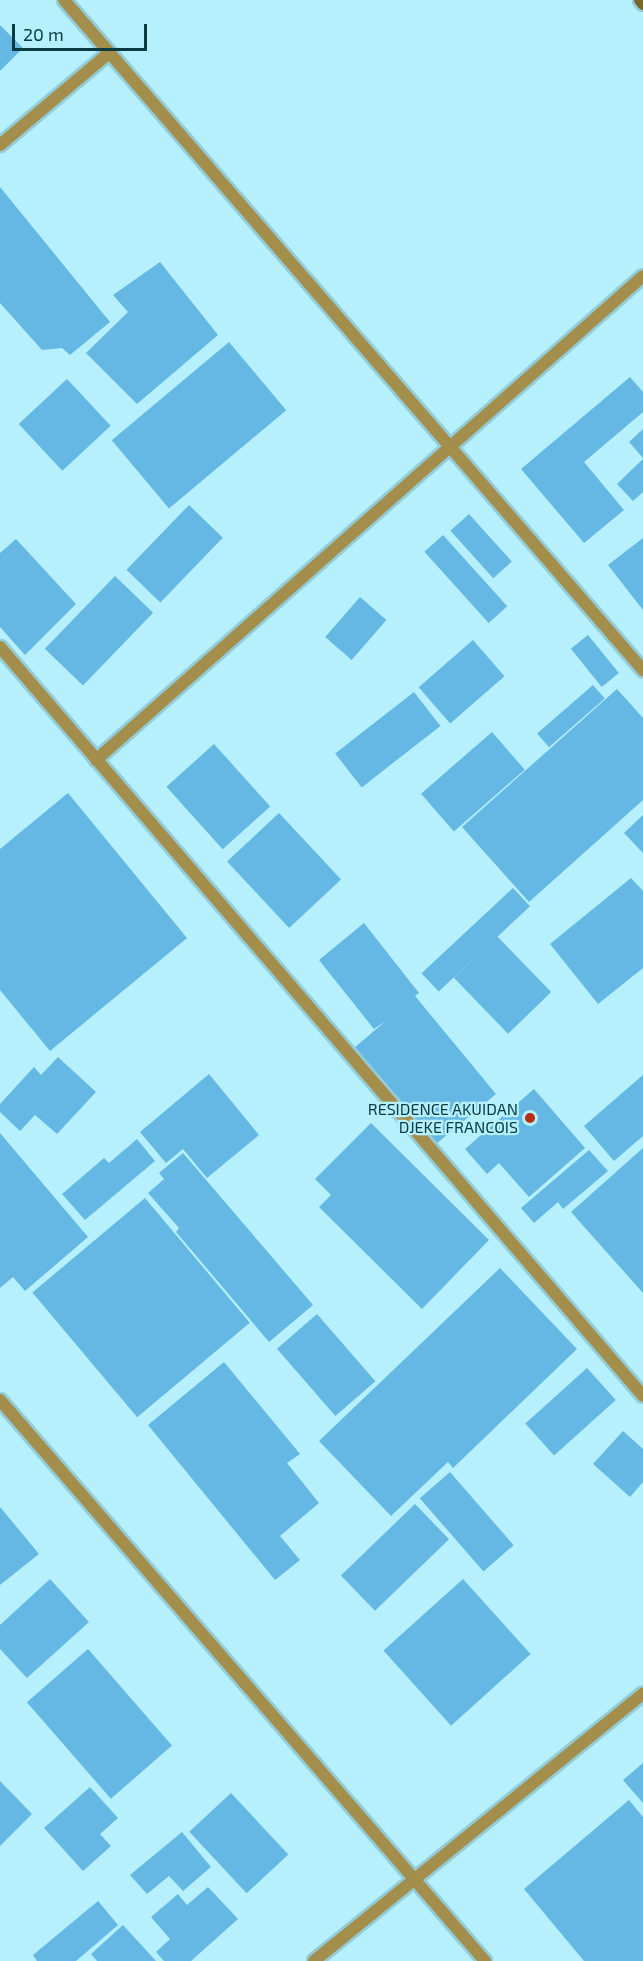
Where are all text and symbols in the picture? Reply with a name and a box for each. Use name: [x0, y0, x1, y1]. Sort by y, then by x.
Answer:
scale bar: [15, 12, 150, 50]
text: 20 m: [23, 23, 64, 45]
place label: RESIDENCE AKUIDAN DJEKE FRANCOIS: [367, 1099, 518, 1137]
marker: RESIDENCE AKUIDAN DJEKE FRANCOIS: [523, 1111, 537, 1125]

